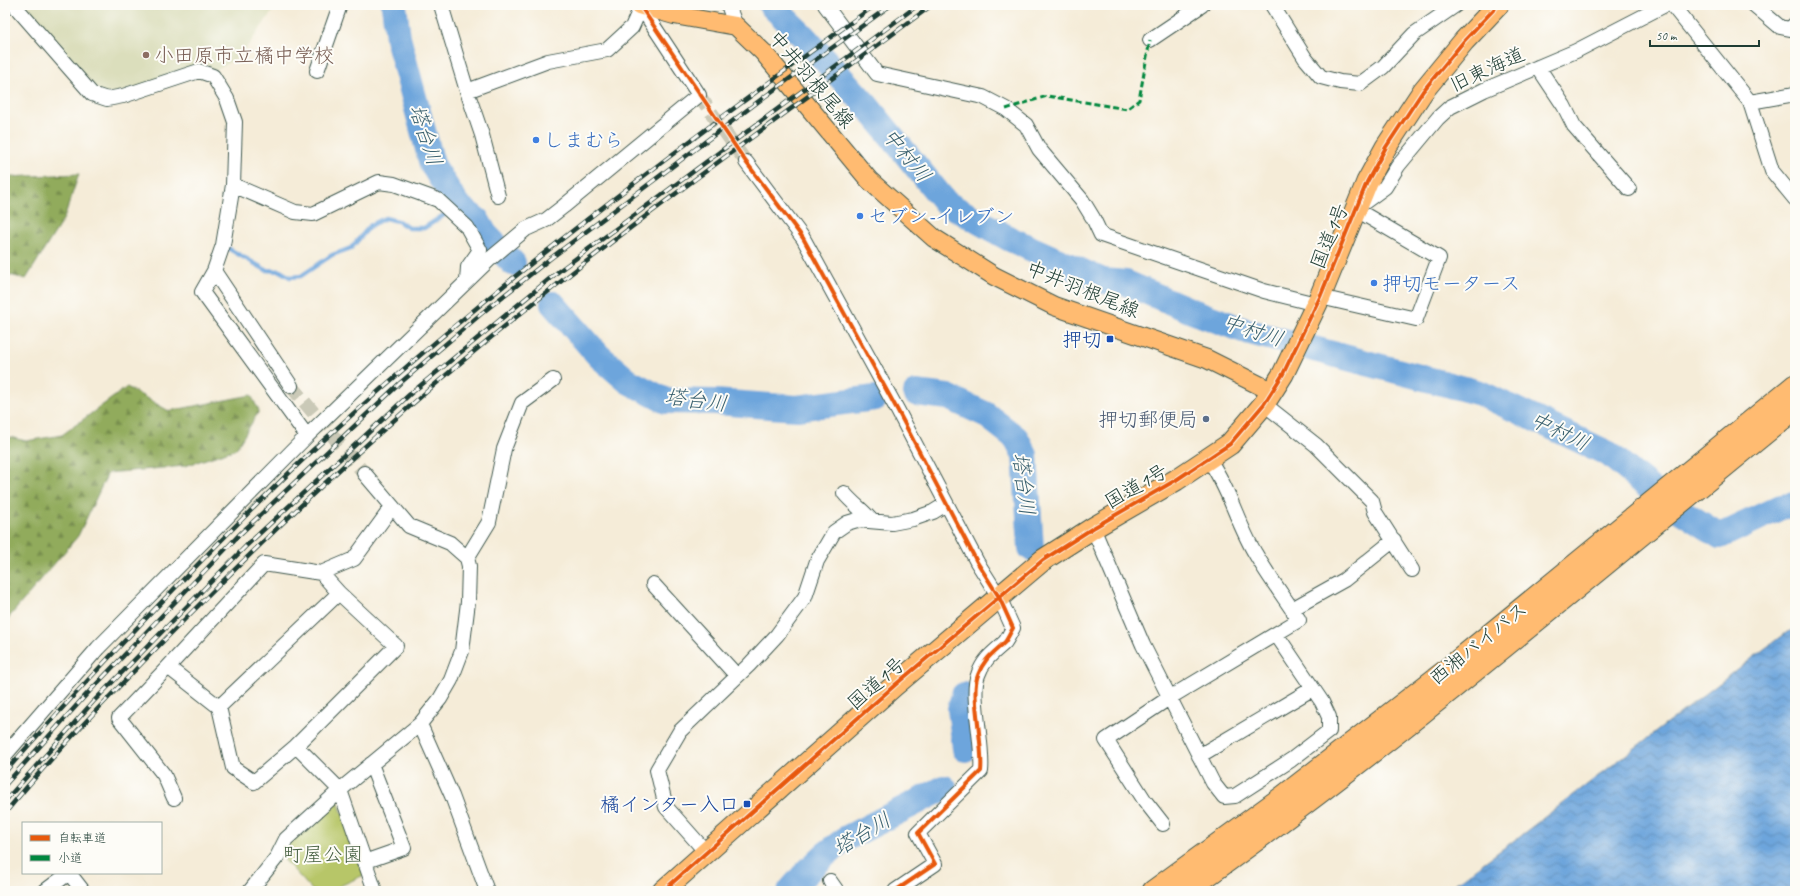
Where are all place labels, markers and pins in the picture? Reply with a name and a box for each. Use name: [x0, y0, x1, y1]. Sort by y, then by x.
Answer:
place label: 小田原市立橘中学校: [154, 43, 334, 68]
marker: 小田原市立橘中学校: [141, 50, 151, 60]
place label: しまむら: [544, 128, 624, 153]
marker: しまむら: [531, 135, 541, 145]
place label: セブン-イレブン: [868, 204, 1015, 229]
marker: セブン-イレブン: [855, 211, 865, 221]
place label: 押切モータース: [1382, 271, 1520, 296]
marker: 押切モータース: [1369, 278, 1379, 288]
place label: 押切: [1062, 327, 1102, 352]
marker: 押切: [1105, 334, 1115, 344]
place label: 押切郵便局: [1098, 407, 1198, 432]
marker: 押切郵便局: [1201, 414, 1211, 424]
place label: 橘インター入口: [600, 792, 739, 817]
marker: 橘インター入口: [742, 799, 752, 809]

